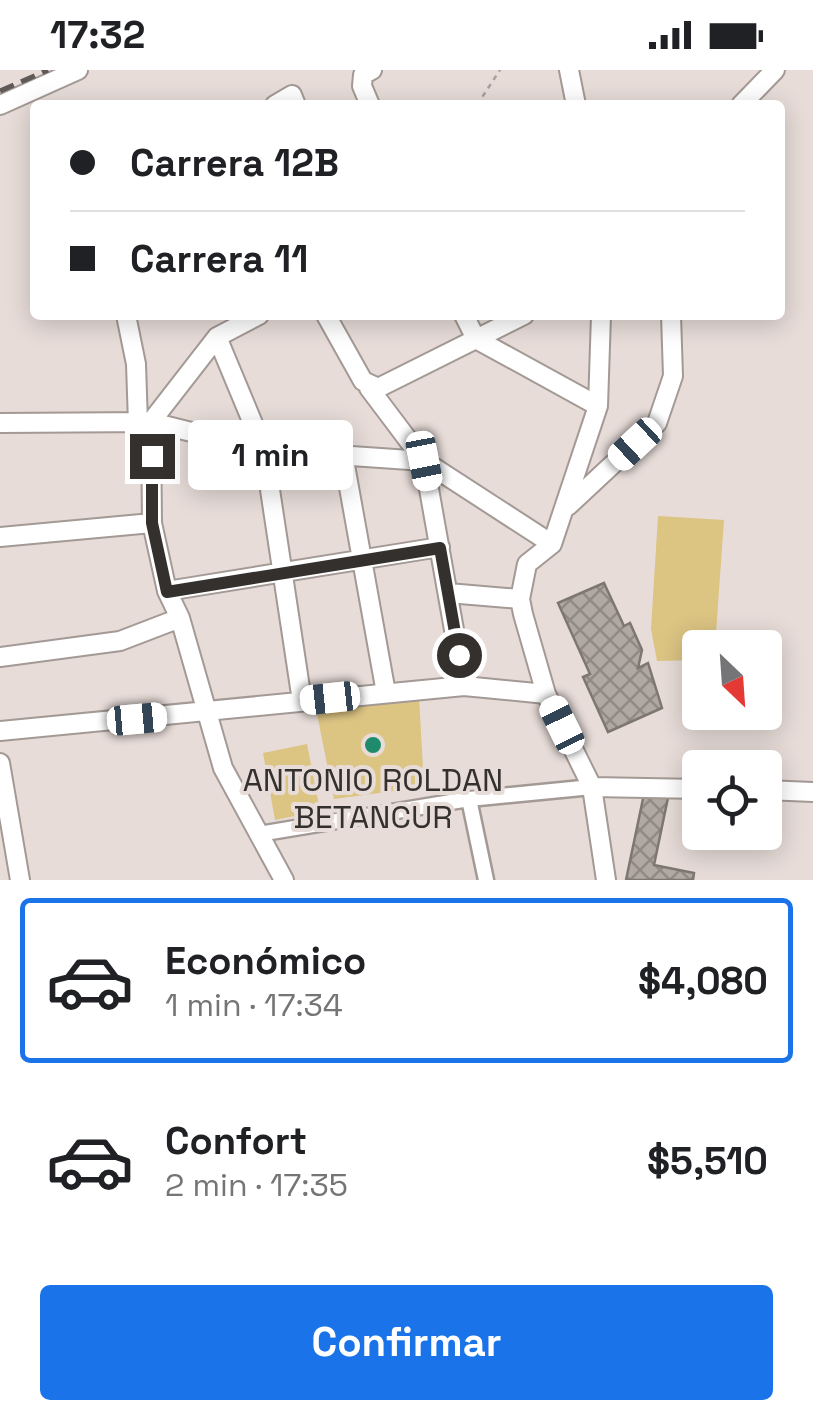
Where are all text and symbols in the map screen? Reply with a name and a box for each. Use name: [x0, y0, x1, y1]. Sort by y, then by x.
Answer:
text: 17:32: [50, 11, 145, 59]
text: Carrera 12B: [130, 139, 339, 187]
text: Carrera 11: [130, 235, 308, 283]
car: [603, 413, 667, 475]
callout: 1 min: [187, 421, 352, 491]
car: [404, 429, 444, 493]
route end: [130, 434, 175, 479]
text: 1 min: [231, 435, 310, 475]
north arrow: [682, 630, 782, 730]
map controls: [682, 630, 782, 850]
route start: [437, 633, 482, 678]
car: [299, 680, 361, 716]
car: [535, 691, 589, 759]
car: [106, 701, 168, 737]
marker: ANTONIO ROLDAN BETANCUR: [362, 734, 384, 756]
button: locate: [682, 750, 782, 850]
place label: ANTONIO ROLDAN BETANCUR: [243, 760, 503, 837]
icon: car: [45, 936, 135, 1026]
text: Económico: [165, 937, 366, 985]
text: $4,080: [638, 957, 768, 1005]
text: 1 min · 17:34: [165, 985, 343, 1025]
icon: car: [45, 1116, 135, 1206]
text: Confort: [165, 1117, 307, 1165]
text: $5,510: [647, 1137, 768, 1185]
text: 2 min · 17:35: [165, 1165, 348, 1205]
button: Confirmar: [40, 1285, 773, 1400]

